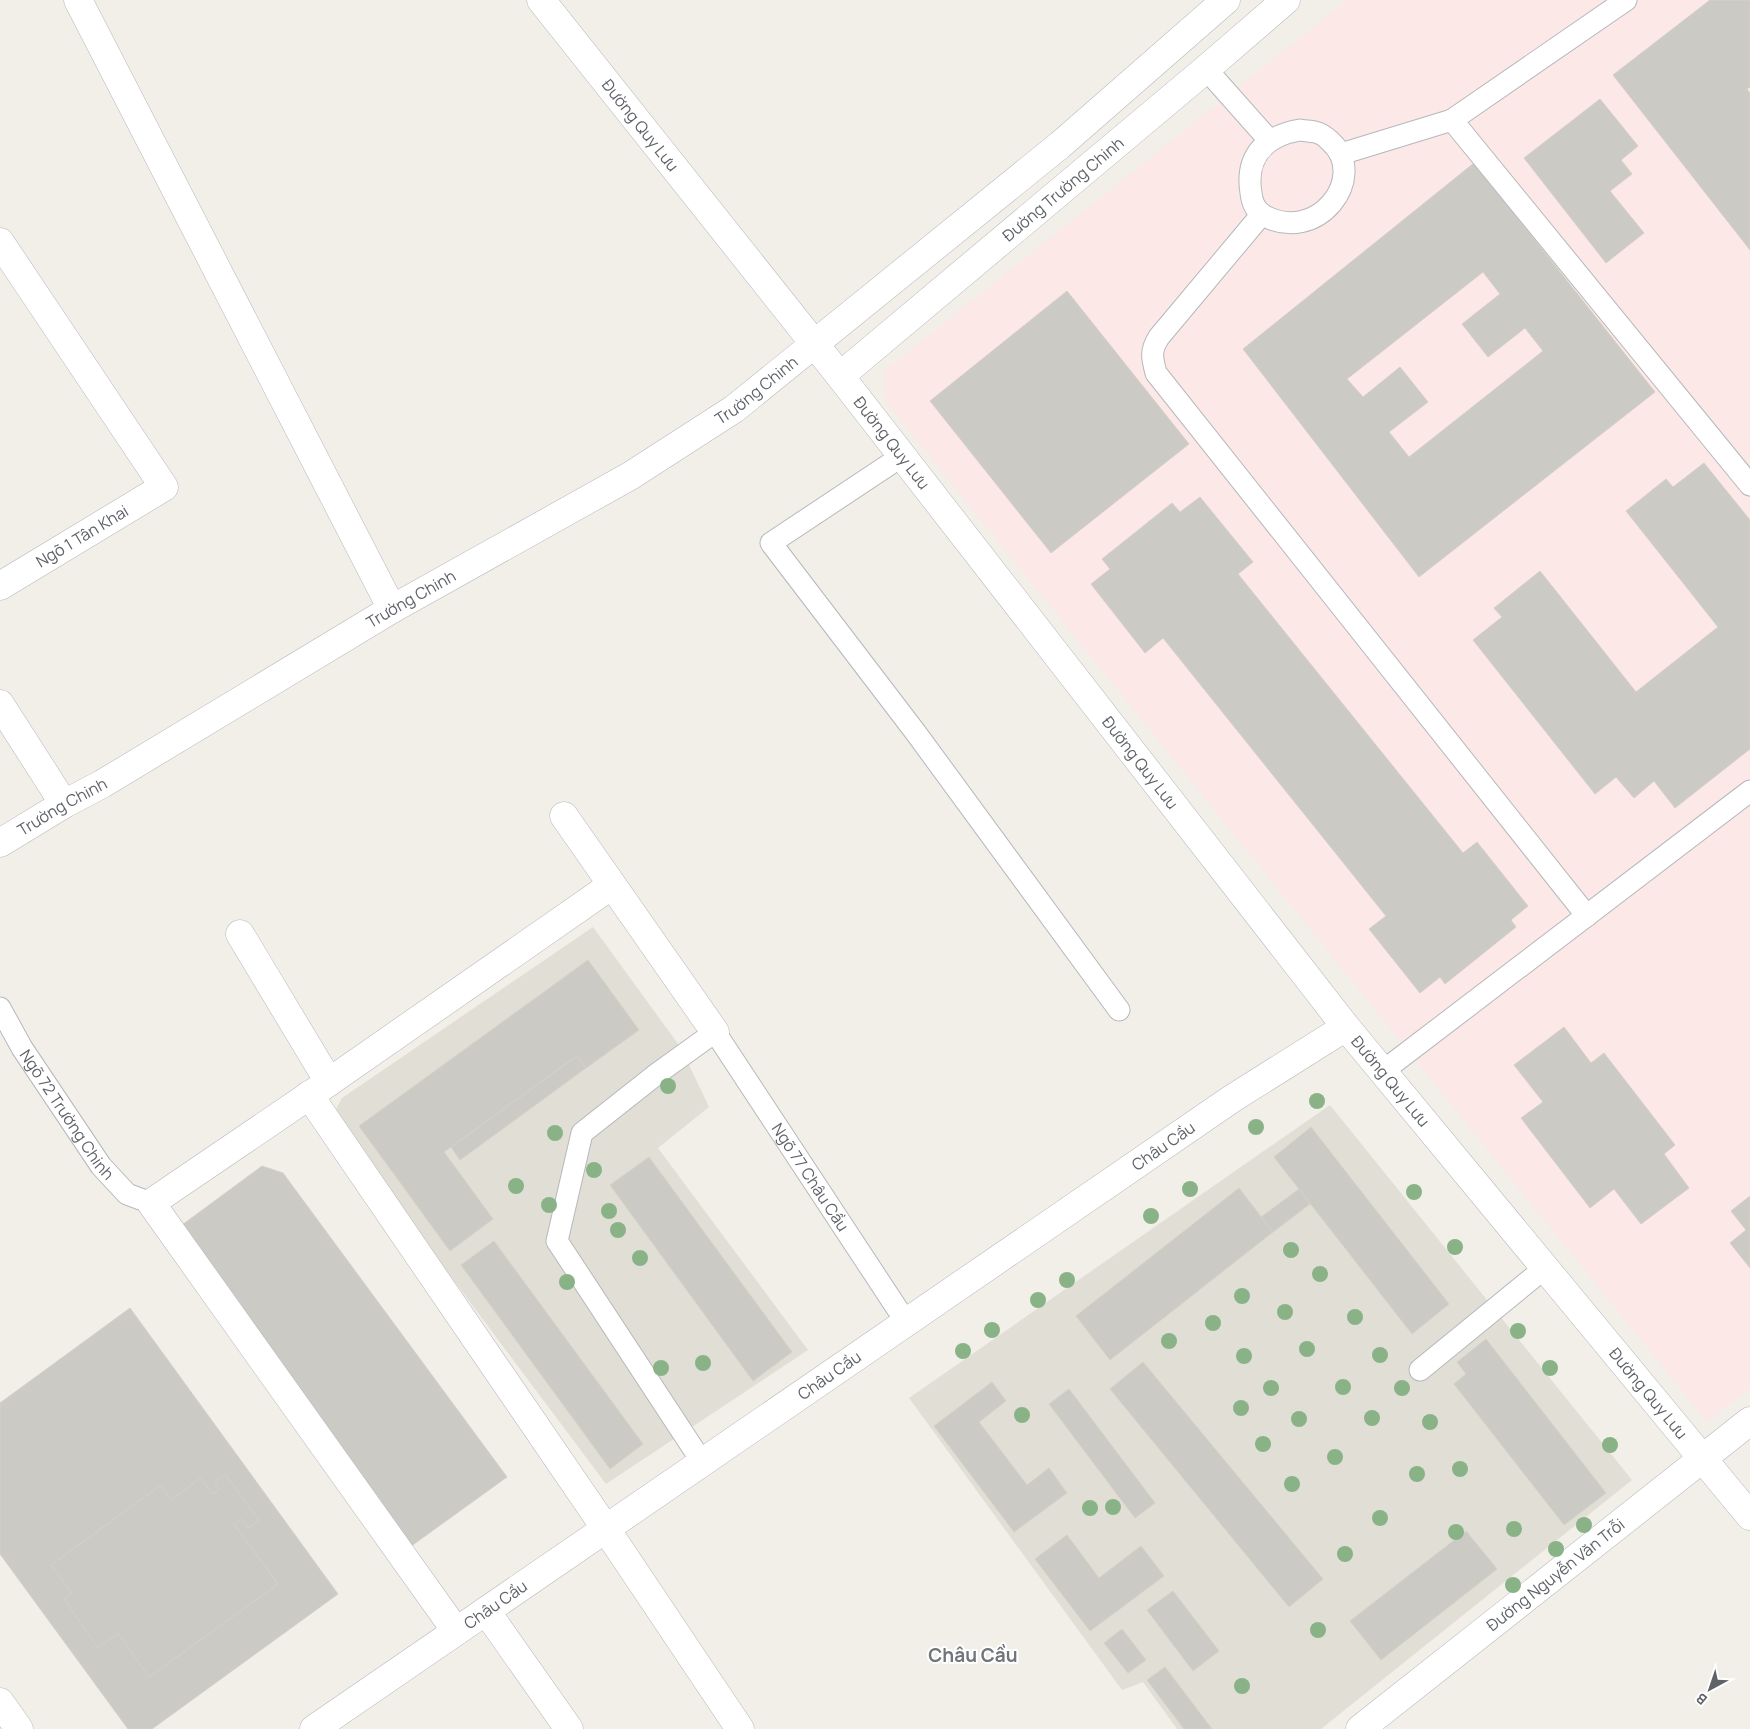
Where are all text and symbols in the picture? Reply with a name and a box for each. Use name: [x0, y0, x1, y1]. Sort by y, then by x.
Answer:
street label: Đường Quy Lưu: [597, 75, 684, 176]
street label: Đường Trường Chinh: [998, 132, 1128, 246]
street label: Trường Chinh: [711, 351, 802, 430]
street label: Đường Quy Lưu: [849, 392, 935, 494]
street label: Ngõ 1 Tân Khai: [32, 500, 132, 572]
street label: Trường Chinh: [362, 565, 460, 633]
street label: Đường Quy Lưu: [1097, 712, 1184, 814]
street label: Trường Chinh: [13, 772, 111, 841]
street label: Đường Quy Lưu: [1346, 1031, 1435, 1131]
street label: Ngõ 72 Trường Chinh: [15, 1045, 119, 1184]
street label: Châu Cầu: [1127, 1116, 1199, 1176]
street label: Ngõ 77 Châu Cầu: [767, 1119, 854, 1235]
street label: Đường Quy Lưu: [1604, 1343, 1693, 1443]
street label: Châu Cầu: [793, 1346, 865, 1405]
street label: Đường Nguyễn Văn Trỗi: [1482, 1513, 1629, 1636]
street label: Châu Cầu: [459, 1575, 531, 1634]
district label: Châu Cầu: [928, 1642, 1018, 1668]
north arrow: [1685, 1664, 1735, 1714]
text: B: [1692, 1689, 1711, 1709]

